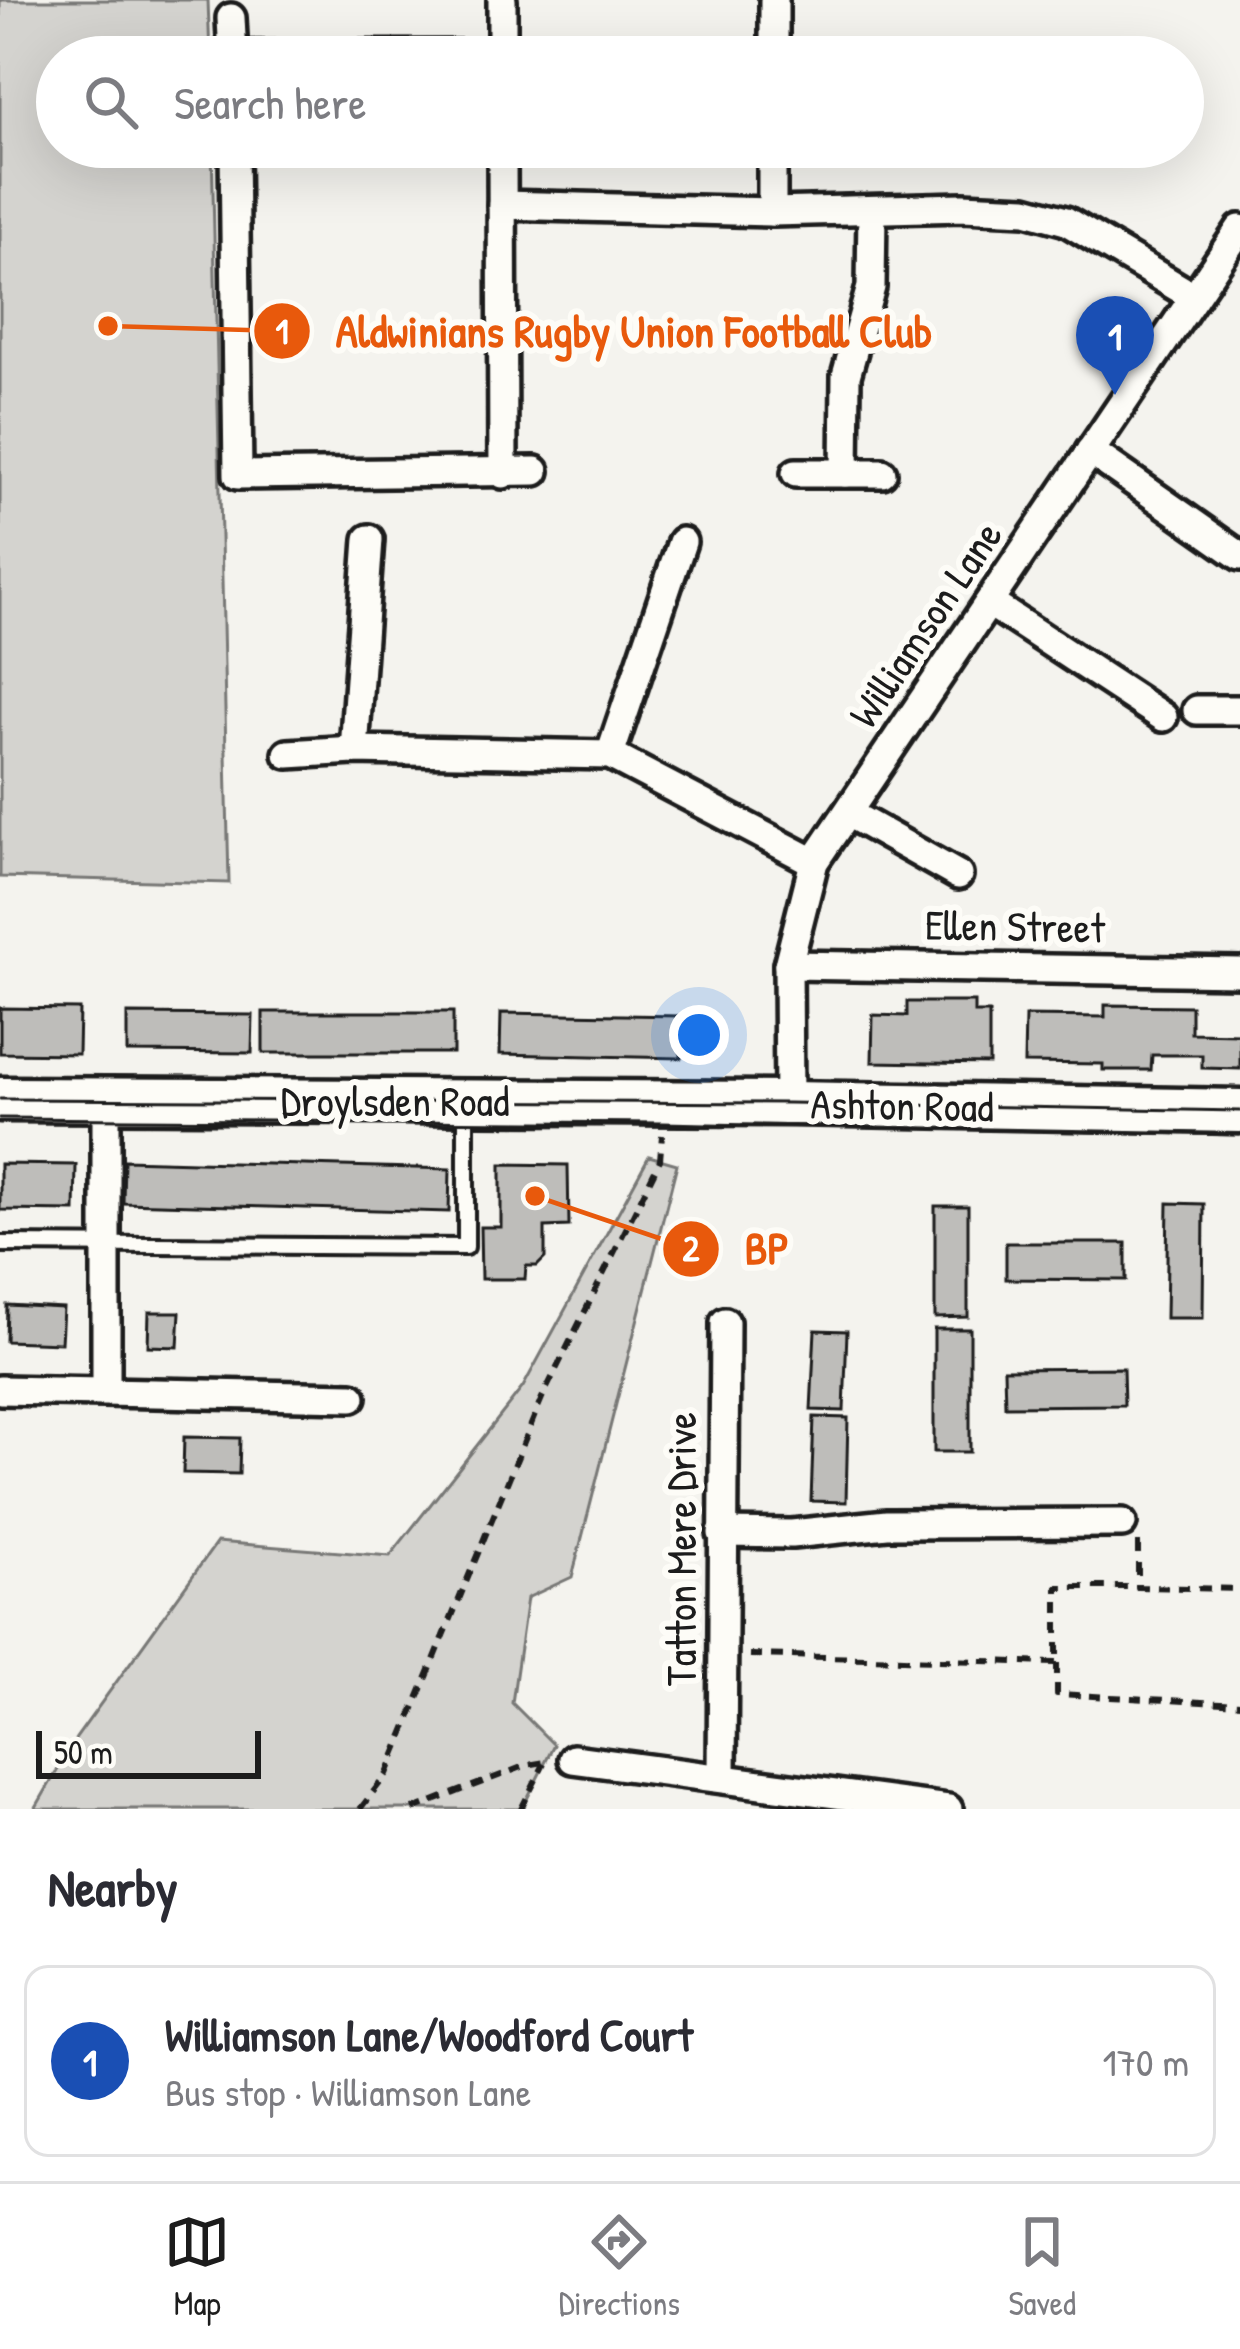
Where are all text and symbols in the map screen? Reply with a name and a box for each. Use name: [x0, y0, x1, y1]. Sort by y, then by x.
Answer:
search box: [36, 36, 1204, 168]
icon: search: [78, 69, 144, 135]
text: Search here: [174, 72, 366, 133]
callout: Aldwinians Rugby Union Football Club: [252, 291, 956, 372]
pin: 1: [1076, 296, 1154, 395]
text: Aldwinians Rugby Union Football Club: [336, 300, 932, 362]
text: 1: [275, 306, 289, 355]
street label: Williamson Lane: [835, 509, 1015, 738]
street label: Ellen Street: [925, 895, 1106, 956]
your location: [669, 1005, 729, 1065]
street label: Droylsden Road: [281, 1072, 509, 1129]
street label: Ashton Road: [810, 1074, 994, 1135]
callout: BP: [661, 1208, 814, 1289]
text: BP: [745, 1217, 789, 1278]
text: 2: [683, 1223, 700, 1272]
street label: Tatton Mere Drive: [652, 1412, 709, 1686]
scale bar: [36, 1725, 261, 1778]
text: 50 m: [54, 1730, 113, 1774]
text: Nearby: [48, 1853, 178, 1922]
text: Williamson Lane/Woodford Court: [165, 2004, 693, 2065]
text: 1: [83, 2035, 97, 2088]
text: 170 m: [1103, 2035, 1189, 2088]
text: Bus stop · Williamson Lane: [165, 2065, 531, 2118]
tab: Map: [164, 2209, 230, 2325]
tab: Directions: [559, 2209, 680, 2325]
tab: Saved: [1008, 2209, 1076, 2325]

